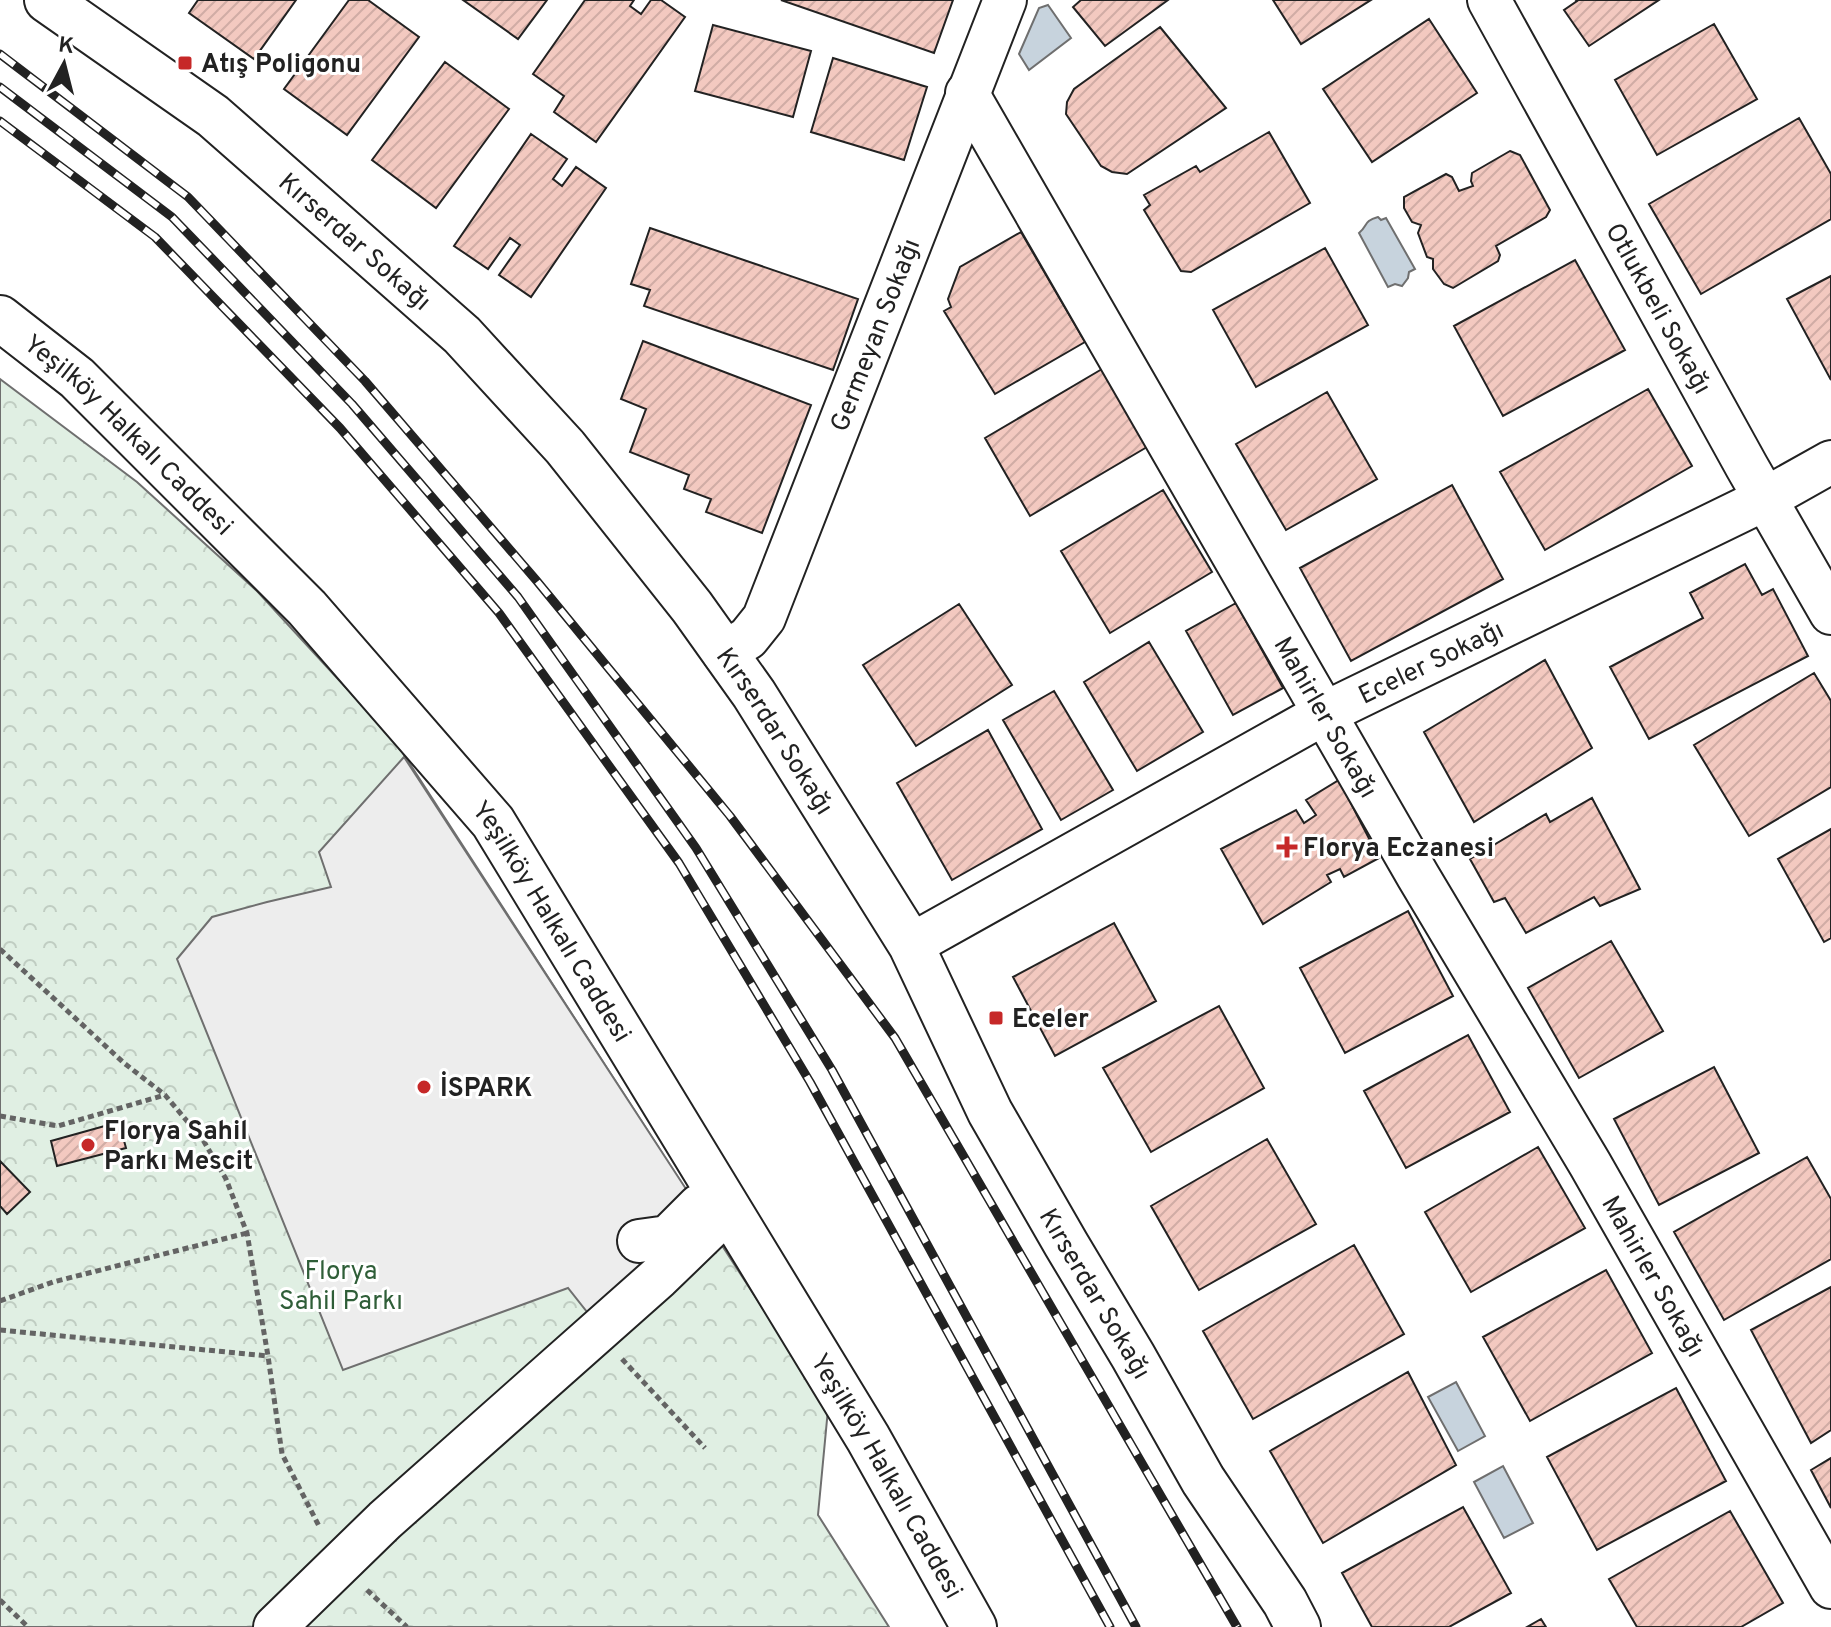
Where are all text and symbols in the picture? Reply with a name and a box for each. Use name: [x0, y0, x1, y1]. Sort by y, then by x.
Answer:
north arrow: [24, 24, 104, 104]
text: K: [57, 32, 76, 61]
place label: Atış Poligonu: [201, 49, 361, 82]
marker: Atış Poligonu: [176, 54, 194, 72]
street label: Kırserdar Sokağı: [270, 167, 437, 319]
street label: Otlukbeli Sokağı: [1597, 218, 1718, 401]
street label: Germeyan Sokağı: [824, 234, 929, 437]
street label: Yeşilköy Halkalı Caddesi: [16, 329, 239, 544]
street label: Eceler Sokağı: [1354, 615, 1510, 713]
street label: Mahirler Sokağı: [1265, 632, 1384, 805]
street label: Kırserdar Sokağı: [707, 642, 840, 822]
street label: Yeşilköy Halkalı Caddesi: [463, 795, 637, 1049]
place label: Florya Eczanesi: [1303, 833, 1494, 866]
marker: Florya Eczanesi: [1278, 838, 1296, 856]
place label: Eceler: [1012, 1004, 1089, 1037]
marker: Eceler: [987, 1009, 1005, 1027]
place label: İSPARK: [440, 1071, 532, 1106]
marker: İSPARK: [415, 1078, 433, 1096]
place label: Florya Sahil Parkı Mescit: [104, 1116, 253, 1179]
marker: Florya Sahil Parkı Mescit: [79, 1136, 97, 1154]
street label: Mahirler Sokağı: [1593, 1191, 1711, 1364]
street label: Kırserdar Sokağı: [1030, 1203, 1157, 1386]
park label: Florya Sahil Parkı: [279, 1256, 403, 1319]
street label: Yeşilköy Halkalı Caddesi: [802, 1348, 969, 1605]

